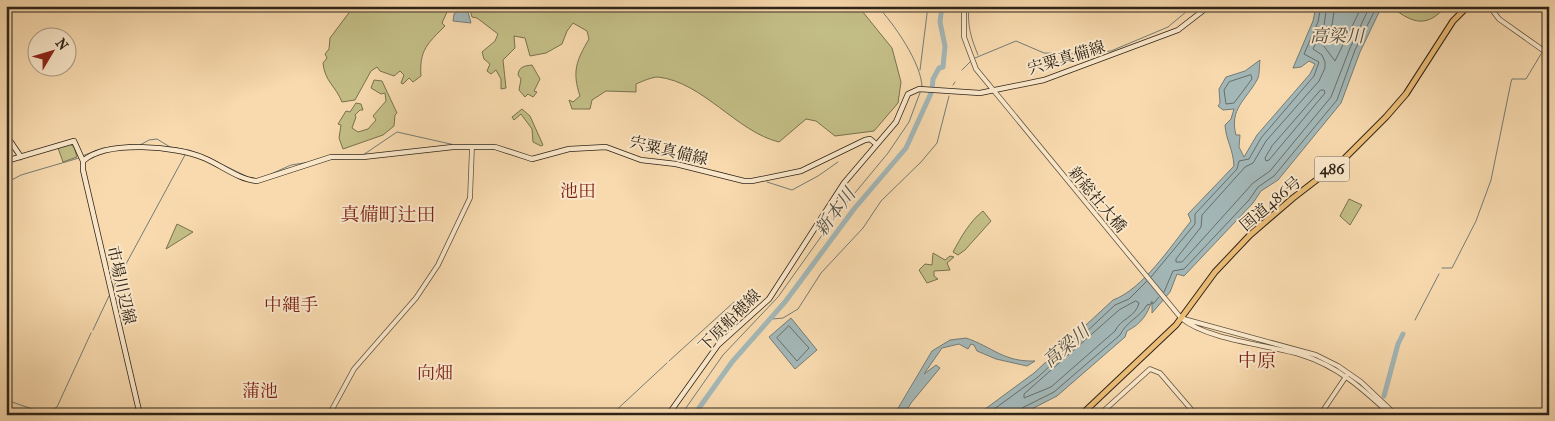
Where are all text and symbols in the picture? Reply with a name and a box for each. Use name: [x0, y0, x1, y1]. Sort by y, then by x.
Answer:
water label: 高梁川: [1310, 26, 1366, 47]
north arrow: [28, 28, 78, 78]
text: N: [52, 35, 72, 54]
street label: 宍粟真備線: [1025, 37, 1107, 78]
street label: 宍粟真備線: [628, 132, 710, 169]
road number: 486: [1314, 156, 1350, 182]
street label: 新総社大橋: [1065, 163, 1131, 236]
street label: 国道486号: [1236, 172, 1305, 234]
district label: 池田: [560, 181, 596, 202]
water label: 新本川: [811, 183, 861, 240]
district label: 真備町辻田: [340, 204, 436, 226]
street label: 市場川辺線: [103, 244, 140, 326]
street label: 下原船穂線: [694, 285, 764, 355]
district label: 中縄手: [264, 295, 318, 316]
water label: 高梁川: [1039, 320, 1095, 372]
district label: 中原: [1238, 350, 1276, 372]
district label: 向畑: [417, 363, 453, 384]
district label: 蒲池: [242, 381, 278, 402]

